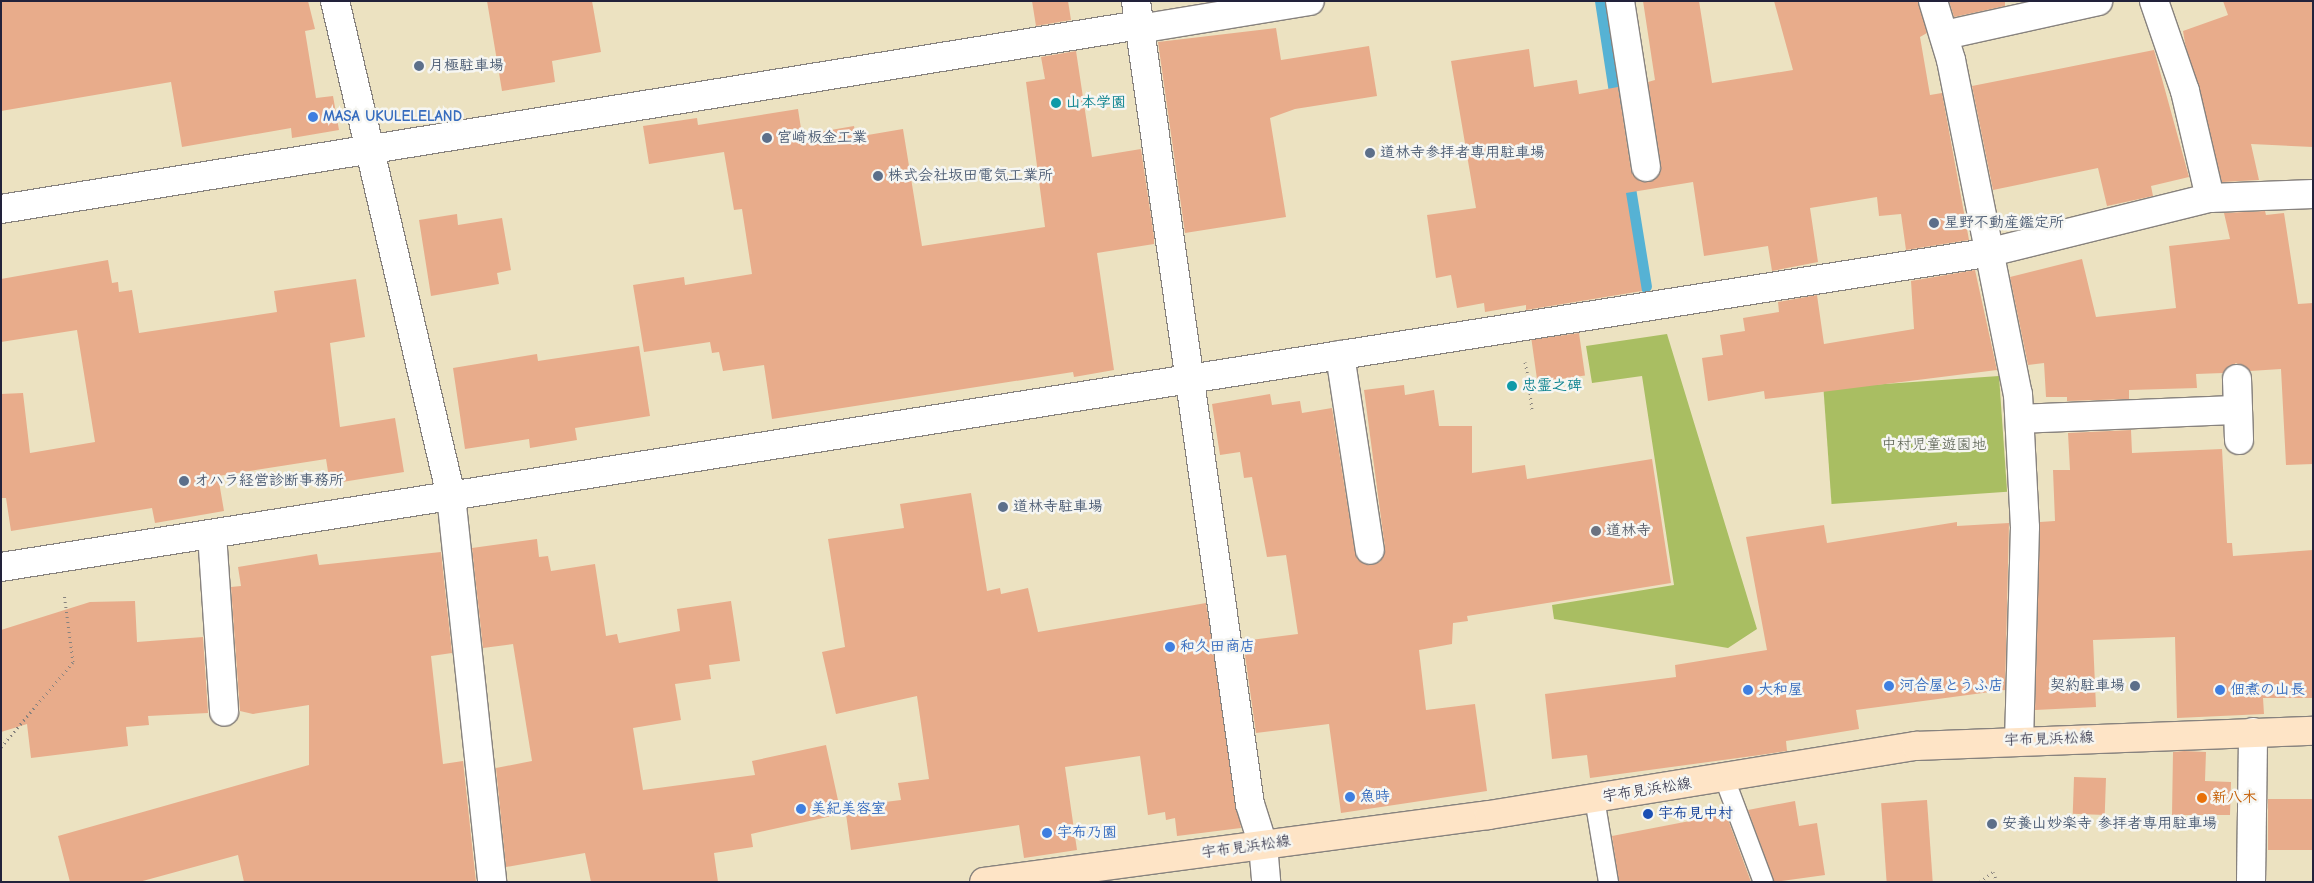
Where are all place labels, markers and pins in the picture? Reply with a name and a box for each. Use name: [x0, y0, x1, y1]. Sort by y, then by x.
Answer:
place label: 月極駐車場: [429, 57, 504, 75]
marker: 月極駐車場: [413, 60, 425, 72]
place label: 山本学園: [1066, 94, 1126, 112]
marker: 山本学園: [1050, 97, 1062, 109]
place label: MASA UKULELELAND: [323, 108, 462, 126]
marker: MASA UKULELELAND: [307, 111, 319, 123]
place label: 宮崎板金工業: [777, 129, 867, 147]
marker: 宮崎板金工業: [761, 132, 773, 144]
place label: 道林寺参拝者専用駐車場: [1380, 144, 1545, 162]
marker: 道林寺参拝者専用駐車場: [1364, 147, 1376, 159]
place label: 株式会社坂田電気工業所: [888, 167, 1053, 185]
marker: 株式会社坂田電気工業所: [872, 170, 884, 182]
place label: 星野不動産鑑定所: [1944, 214, 2064, 232]
marker: 星野不動産鑑定所: [1928, 217, 1940, 229]
place label: 忠霊之碑: [1522, 377, 1582, 395]
marker: 忠霊之碑: [1506, 380, 1518, 392]
place label: オハラ経営診断事務所: [194, 472, 344, 490]
marker: オハラ経営診断事務所: [178, 475, 190, 487]
place label: 道林寺駐車場: [1013, 498, 1103, 516]
marker: 道林寺駐車場: [997, 501, 1009, 513]
place label: 道林寺: [1606, 522, 1651, 540]
marker: 道林寺: [1590, 525, 1602, 537]
place label: 和久田商店: [1180, 638, 1255, 656]
marker: 和久田商店: [1164, 641, 1176, 653]
place label: 河合屋とうふ店: [1899, 677, 2004, 695]
place label: 契約駐車場: [2050, 677, 2125, 695]
marker: 河合屋とうふ店: [1883, 680, 1895, 692]
marker: 契約駐車場: [2129, 680, 2141, 692]
place label: 大和屋: [1758, 681, 1803, 699]
place label: 佃煮の山長: [2230, 681, 2305, 699]
marker: 大和屋: [1742, 684, 1754, 696]
marker: 佃煮の山長: [2214, 684, 2226, 696]
place label: 魚時: [1360, 788, 1390, 806]
place label: 新八木: [2212, 789, 2257, 807]
marker: 魚時: [1344, 791, 1356, 803]
marker: 新八木: [2196, 792, 2208, 804]
place label: 美紀美容室: [811, 800, 886, 818]
marker: 美紀美容室: [795, 803, 807, 815]
place label: 宇布見中村: [1658, 805, 1733, 823]
marker: 宇布見中村: [1642, 808, 1654, 820]
place label: 安養山妙楽寺 参拝者専用駐車場: [2002, 815, 2217, 833]
marker: 安養山妙楽寺 参拝者専用駐車場: [1986, 818, 1998, 830]
place label: 宇布乃園: [1057, 824, 1117, 842]
marker: 宇布乃園: [1041, 827, 1053, 839]

